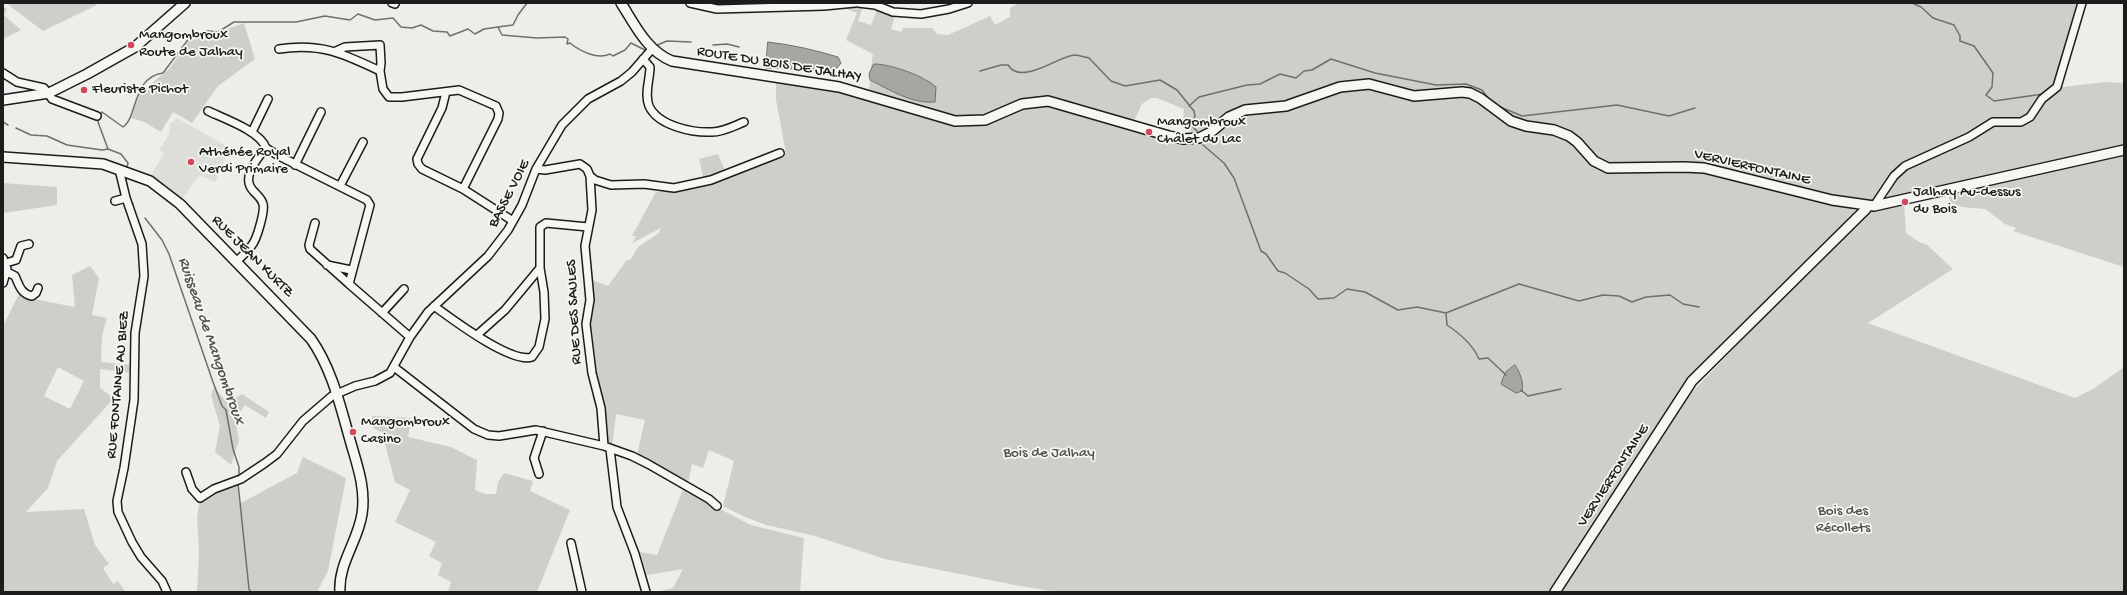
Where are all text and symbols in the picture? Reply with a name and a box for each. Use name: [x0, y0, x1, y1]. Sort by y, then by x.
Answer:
place label: Mangombroux Route de Jalhay: [139, 27, 243, 62]
marker: Mangombroux Route de Jalhay: [126, 40, 136, 50]
street label: ROUTE DU BOIS DE JALHAY: [695, 43, 863, 87]
place label: Fleuriste Pichot: [92, 81, 188, 99]
marker: Fleuriste Pichot: [79, 85, 89, 95]
place label: Mangombroux Châlet du Lac: [1157, 114, 1246, 149]
marker: Mangombroux Châlet du Lac: [1144, 127, 1154, 137]
place label: Athénée Royal Verdi Primaire: [199, 144, 291, 179]
street label: VERVIERFONTAINE: [1692, 146, 1812, 190]
marker: Athénée Royal Verdi Primaire: [186, 157, 196, 167]
street label: BASSE VOIE: [485, 157, 535, 231]
place label: Jalhay Au-dessus du Bois: [1913, 184, 2021, 219]
marker: Jalhay Au-dessus du Bois: [1900, 197, 1910, 207]
street label: RUE JEAN KURTZ: [207, 212, 297, 302]
water label: Ruisseau de Mangombroux: [172, 255, 248, 427]
street label: RUE DES SAULES: [563, 259, 587, 365]
street label: RUE FONTAINE AU BIEZ: [104, 310, 134, 460]
place label: Mangombroux Casino: [361, 414, 450, 449]
street label: VERVIERFONTAINE: [1574, 421, 1654, 531]
marker: Mangombroux Casino: [348, 427, 358, 437]
park label: Bois de Jalhay: [1003, 445, 1095, 463]
park label: Bois des Récollets: [1816, 503, 1870, 538]

